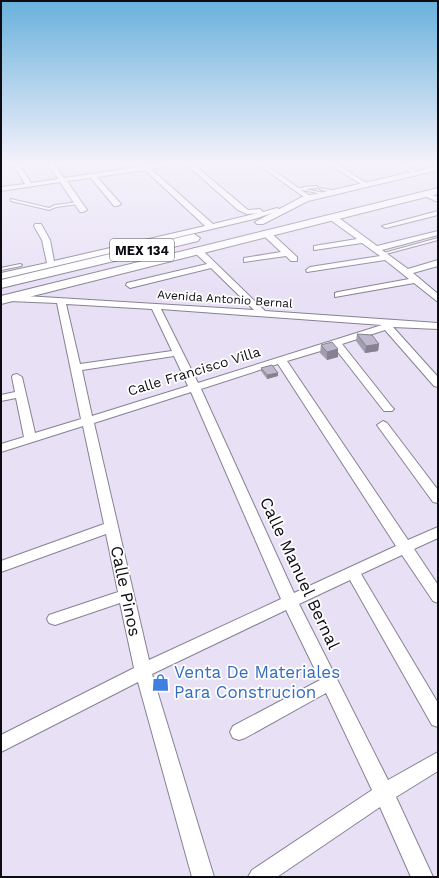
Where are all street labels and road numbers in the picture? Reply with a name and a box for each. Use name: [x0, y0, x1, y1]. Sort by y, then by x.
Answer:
road number: MEX 134: [110, 239, 174, 261]
street label: Avenida Antonio Bernal: [157, 287, 294, 311]
street label: Calle Francisco Villa: [126, 343, 262, 399]
street label: Calle Manuel Bernal: [256, 494, 344, 653]
street label: Calle Pinos: [107, 544, 145, 638]

